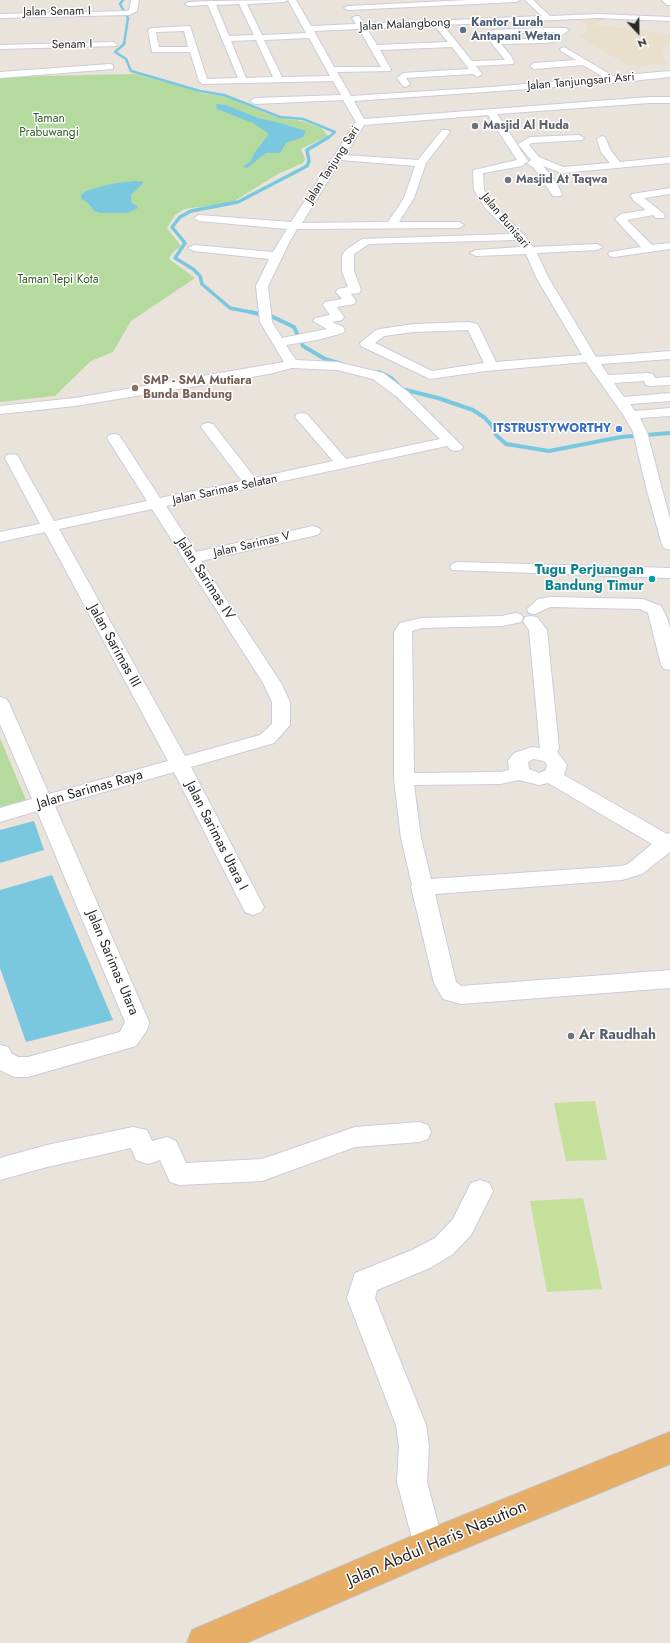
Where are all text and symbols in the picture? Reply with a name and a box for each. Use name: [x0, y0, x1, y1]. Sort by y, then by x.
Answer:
street label: Jalan Senam I: [23, 4, 91, 20]
north arrow: [618, 12, 658, 52]
street label: Jalan Malangbong: [359, 15, 451, 35]
place label: Kantor Lurah Antapani Wetan: [471, 16, 561, 44]
marker: Kantor Lurah Antapani Wetan: [458, 25, 468, 35]
text: N: [635, 34, 650, 52]
street label: Senam I: [52, 37, 92, 53]
street label: Jalan Tanjungsari Asri: [527, 70, 635, 94]
park label: Taman Prabuwangi: [19, 112, 79, 140]
place label: Masjid Al Huda: [483, 119, 569, 133]
marker: Masjid Al Huda: [470, 121, 480, 131]
street label: Jalan Tanjung Sari: [303, 124, 363, 206]
place label: Masjid At Taqwa: [516, 173, 607, 187]
marker: Masjid At Taqwa: [503, 175, 513, 185]
street label: Jalan Bunisari: [478, 191, 532, 251]
park label: Taman Tepi Kota: [18, 273, 98, 287]
place label: SMP - SMA Mutiara Bunda Bandung: [143, 374, 252, 402]
marker: SMP - SMA Mutiara Bunda Bandung: [130, 383, 140, 393]
place label: ITSTRUSTYWORTHY: [493, 422, 611, 436]
marker: ITSTRUSTYWORTHY: [614, 424, 624, 434]
street label: Jalan Sarimas Selatan: [171, 472, 279, 508]
street label: Jalan Sarimas V: [212, 529, 292, 561]
street label: Jalan Sarimas IV: [172, 535, 238, 623]
place label: Tugu Perjuangan Bandung Timur: [535, 563, 644, 596]
marker: Tugu Perjuangan Bandung Timur: [647, 574, 657, 584]
street label: Jalan Sarimas III: [84, 602, 144, 690]
street label: Jalan Sarimas Raya: [35, 767, 145, 813]
street label: Jalan Sarimas Utara I: [181, 779, 251, 893]
street label: Jalan Sarimas Utara: [82, 908, 142, 1018]
place label: Ar Raudhah: [579, 1028, 656, 1044]
marker: Ar Raudhah: [566, 1031, 576, 1041]
street label: Jalan Abdul Haris Nasution: [344, 1497, 530, 1591]

